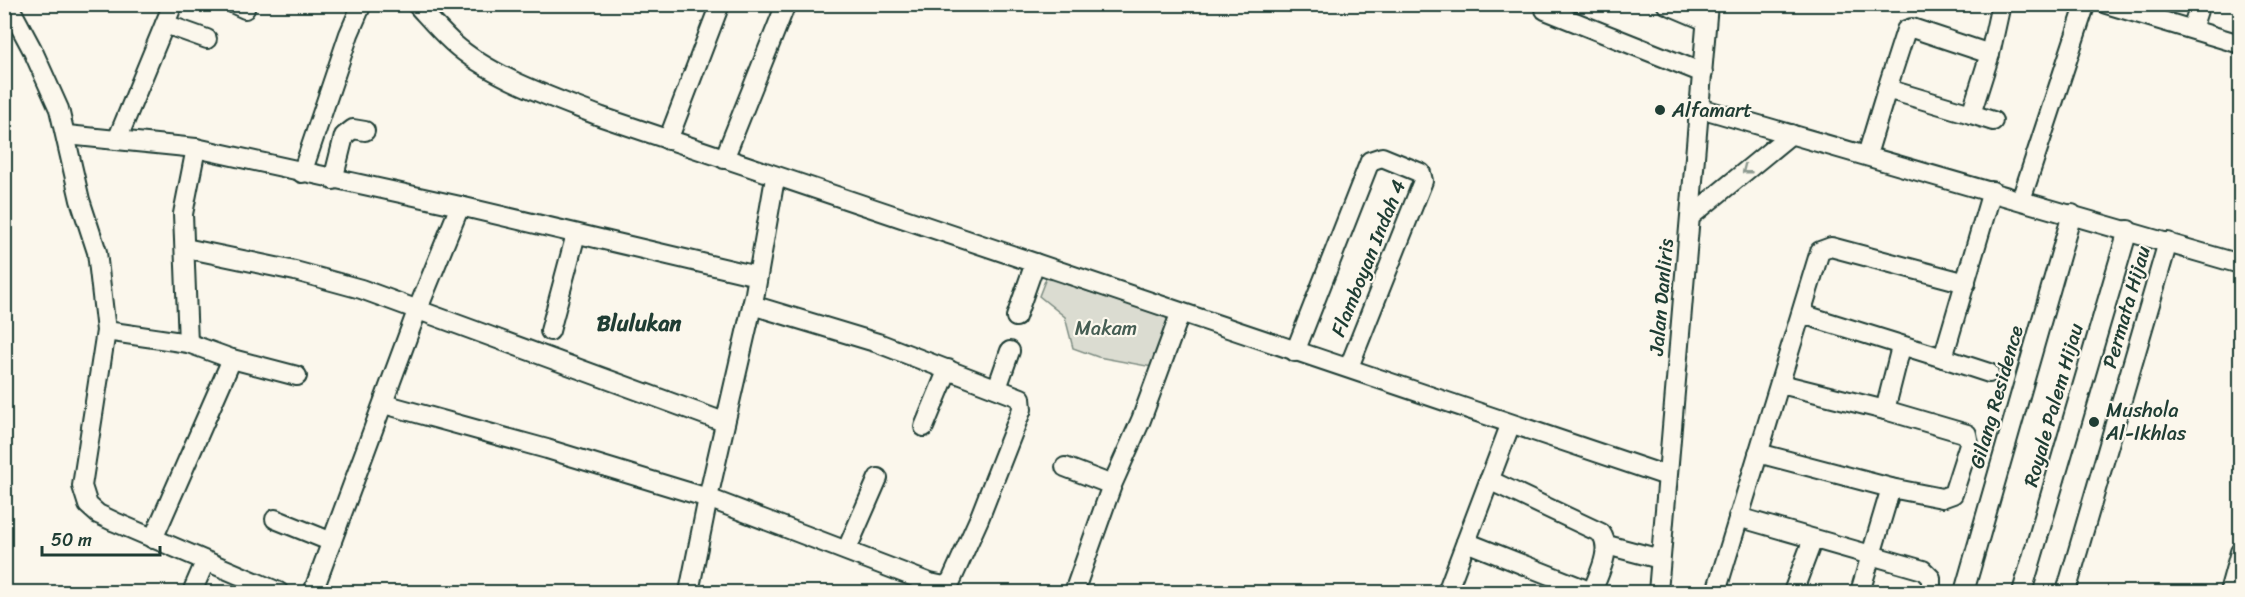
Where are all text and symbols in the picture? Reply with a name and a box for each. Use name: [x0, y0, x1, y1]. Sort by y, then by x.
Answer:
place label: Alfamart: [1671, 93, 1752, 128]
marker: Alfamart: [1653, 103, 1667, 117]
one-way arrow: [1741, 163, 1752, 174]
street label: Flamboyan Indah 4: [1321, 174, 1416, 342]
street label: Jalan Danliris: [1639, 236, 1684, 358]
street label: Permata Hijau: [2092, 241, 2161, 373]
district label: Blulukan: [597, 304, 681, 343]
park label: Makam: [1075, 311, 1137, 346]
street label: Royale Palem Hijau: [2013, 319, 2094, 491]
street label: Gilang Residence: [1959, 321, 2034, 473]
place label: Mushola Al-Ikhlas: [2105, 393, 2187, 451]
marker: Mushola Al-Ikhlas: [2087, 415, 2101, 429]
scale bar: [42, 519, 160, 557]
text: 50 m: [51, 524, 92, 556]

